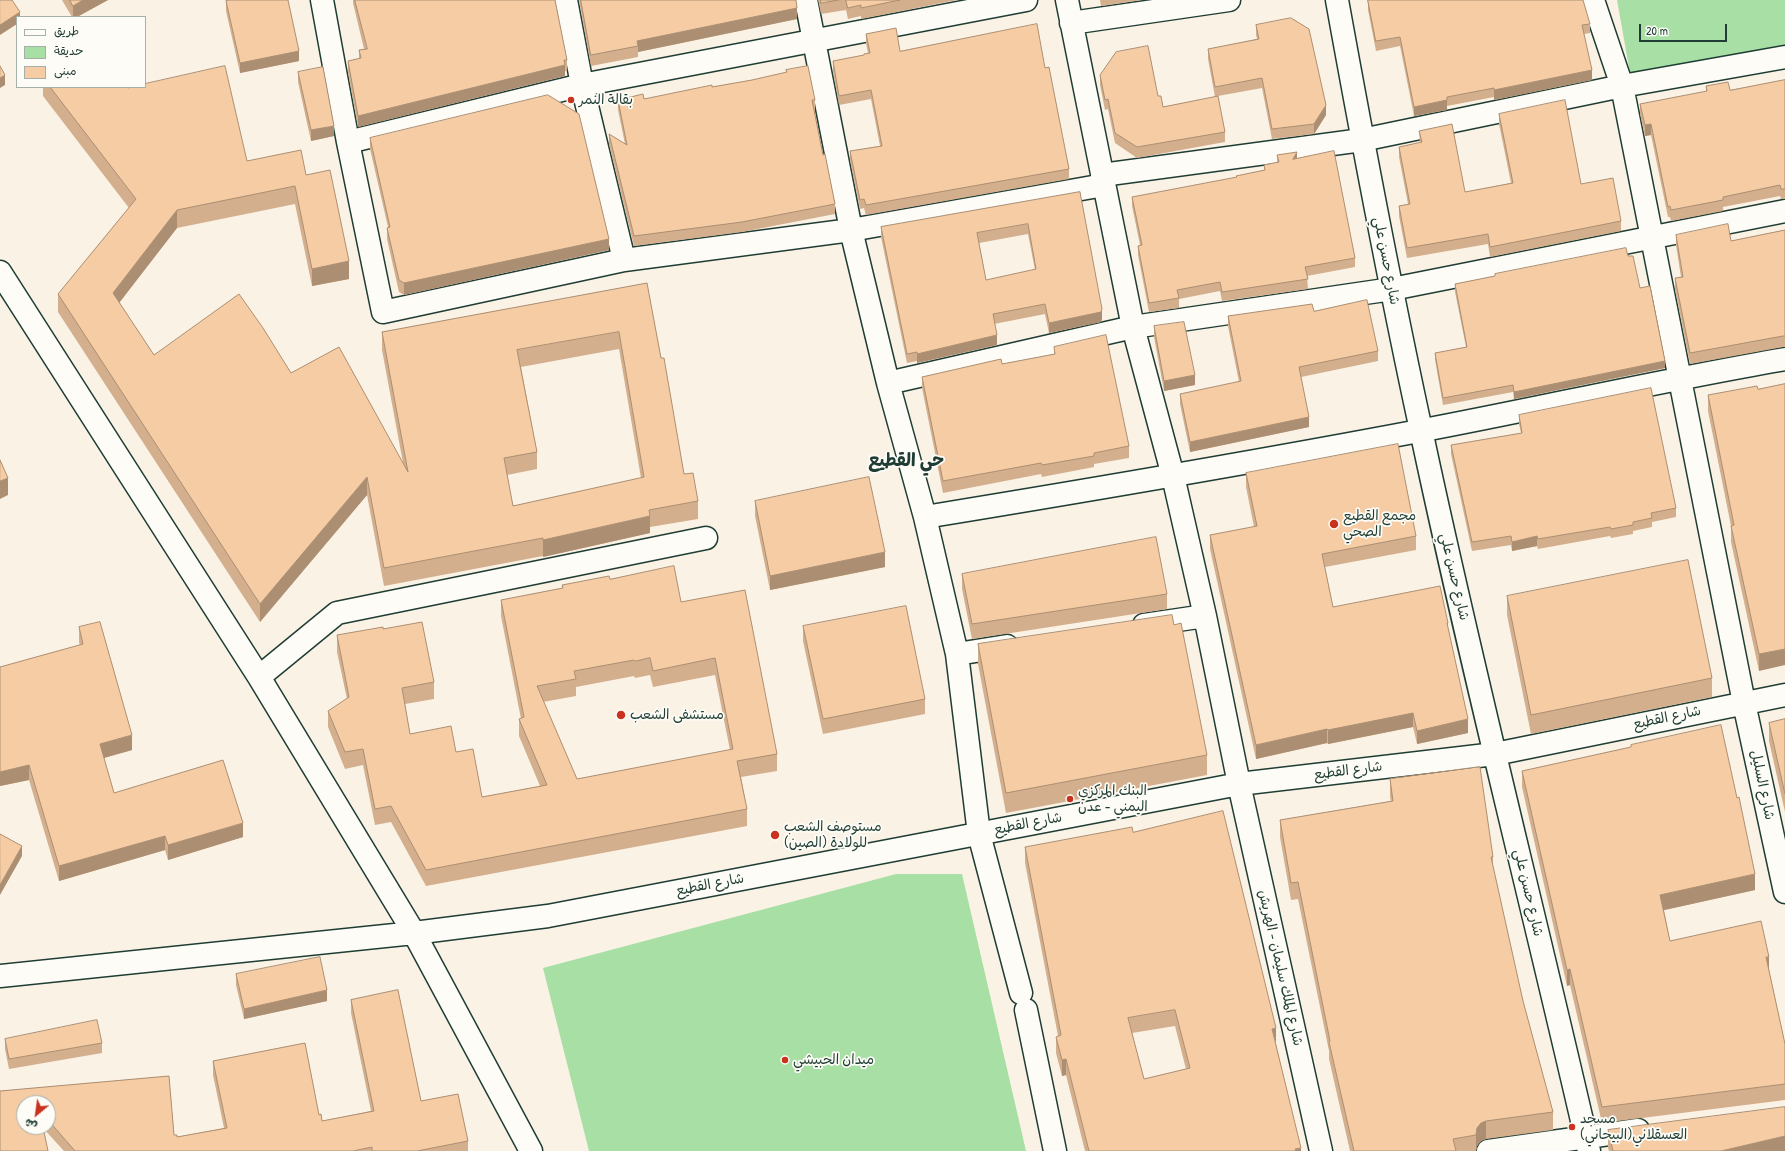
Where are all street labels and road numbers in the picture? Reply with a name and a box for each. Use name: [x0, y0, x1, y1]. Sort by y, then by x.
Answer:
street label: شارع حسن علي: [1369, 216, 1403, 306]
street label: شارع حسن علي: [1436, 532, 1472, 622]
street label: شارع القطيع: [1631, 703, 1703, 733]
street label: شارع السليل: [1746, 748, 1778, 822]
street label: شارع القطيع: [1313, 758, 1383, 784]
street label: شارع القطيع: [992, 809, 1064, 839]
street label: شارع حسن علي: [1510, 848, 1546, 938]
street label: شارع القطيع: [674, 870, 746, 900]
street label: شارع الملك سليمان - الهريش: [1254, 888, 1306, 1048]

